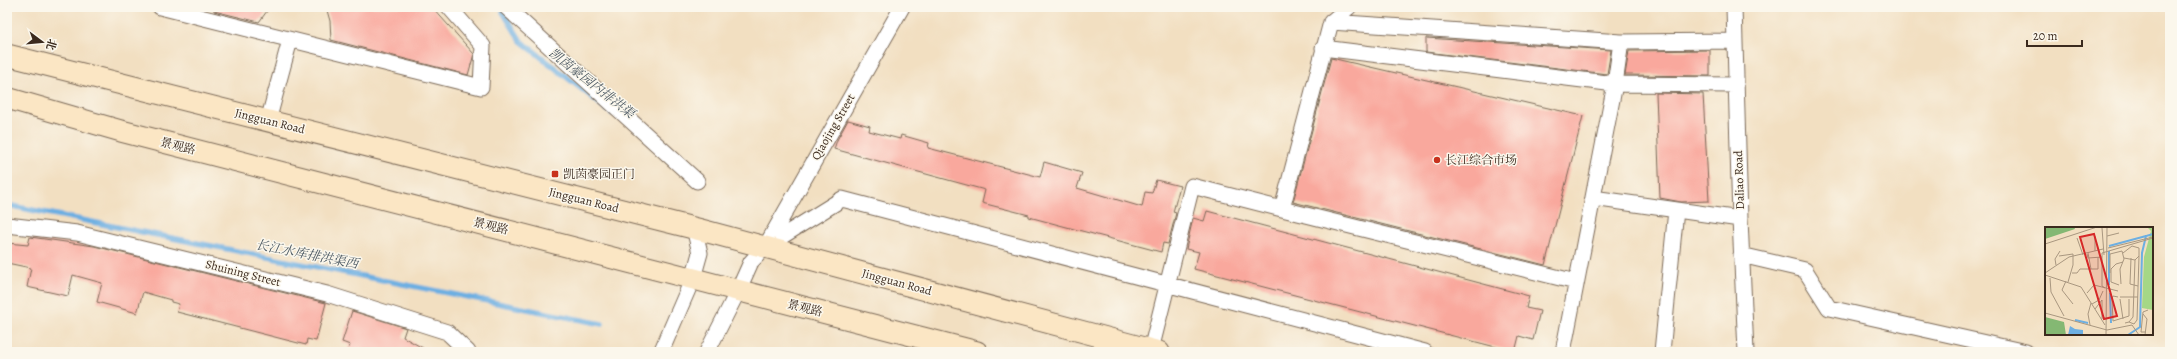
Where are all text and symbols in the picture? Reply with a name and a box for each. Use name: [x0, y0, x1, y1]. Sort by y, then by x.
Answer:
north arrow: [22, 22, 62, 62]
scale bar: [2027, 22, 2082, 48]
text: 20 m: [2033, 28, 2057, 44]
text: 北: [42, 37, 60, 52]
water label: 凯茵豪园内排洪渠: [546, 44, 640, 123]
street label: Qiaojing Street: [808, 91, 858, 163]
street label: Jingguan Road: [233, 105, 307, 138]
street label: 景观路: [159, 134, 197, 158]
street label: Daliao Road: [1730, 150, 1748, 210]
place label: 长江综合市场: [1445, 152, 1517, 168]
marker: 长江综合市场: [1432, 155, 1442, 165]
place label: 凯茵豪园正门: [563, 166, 635, 182]
marker: 凯茵豪园正门: [550, 169, 560, 179]
street label: Jingguan Road: [547, 184, 621, 217]
street label: 景观路: [472, 214, 510, 238]
inset map: [2045, 227, 2153, 335]
water label: 长江水库排洪渠西: [254, 236, 362, 273]
street label: Shuining Street: [204, 256, 282, 290]
street label: Jingguan Road: [860, 265, 934, 299]
street label: 景观路: [786, 296, 824, 320]

